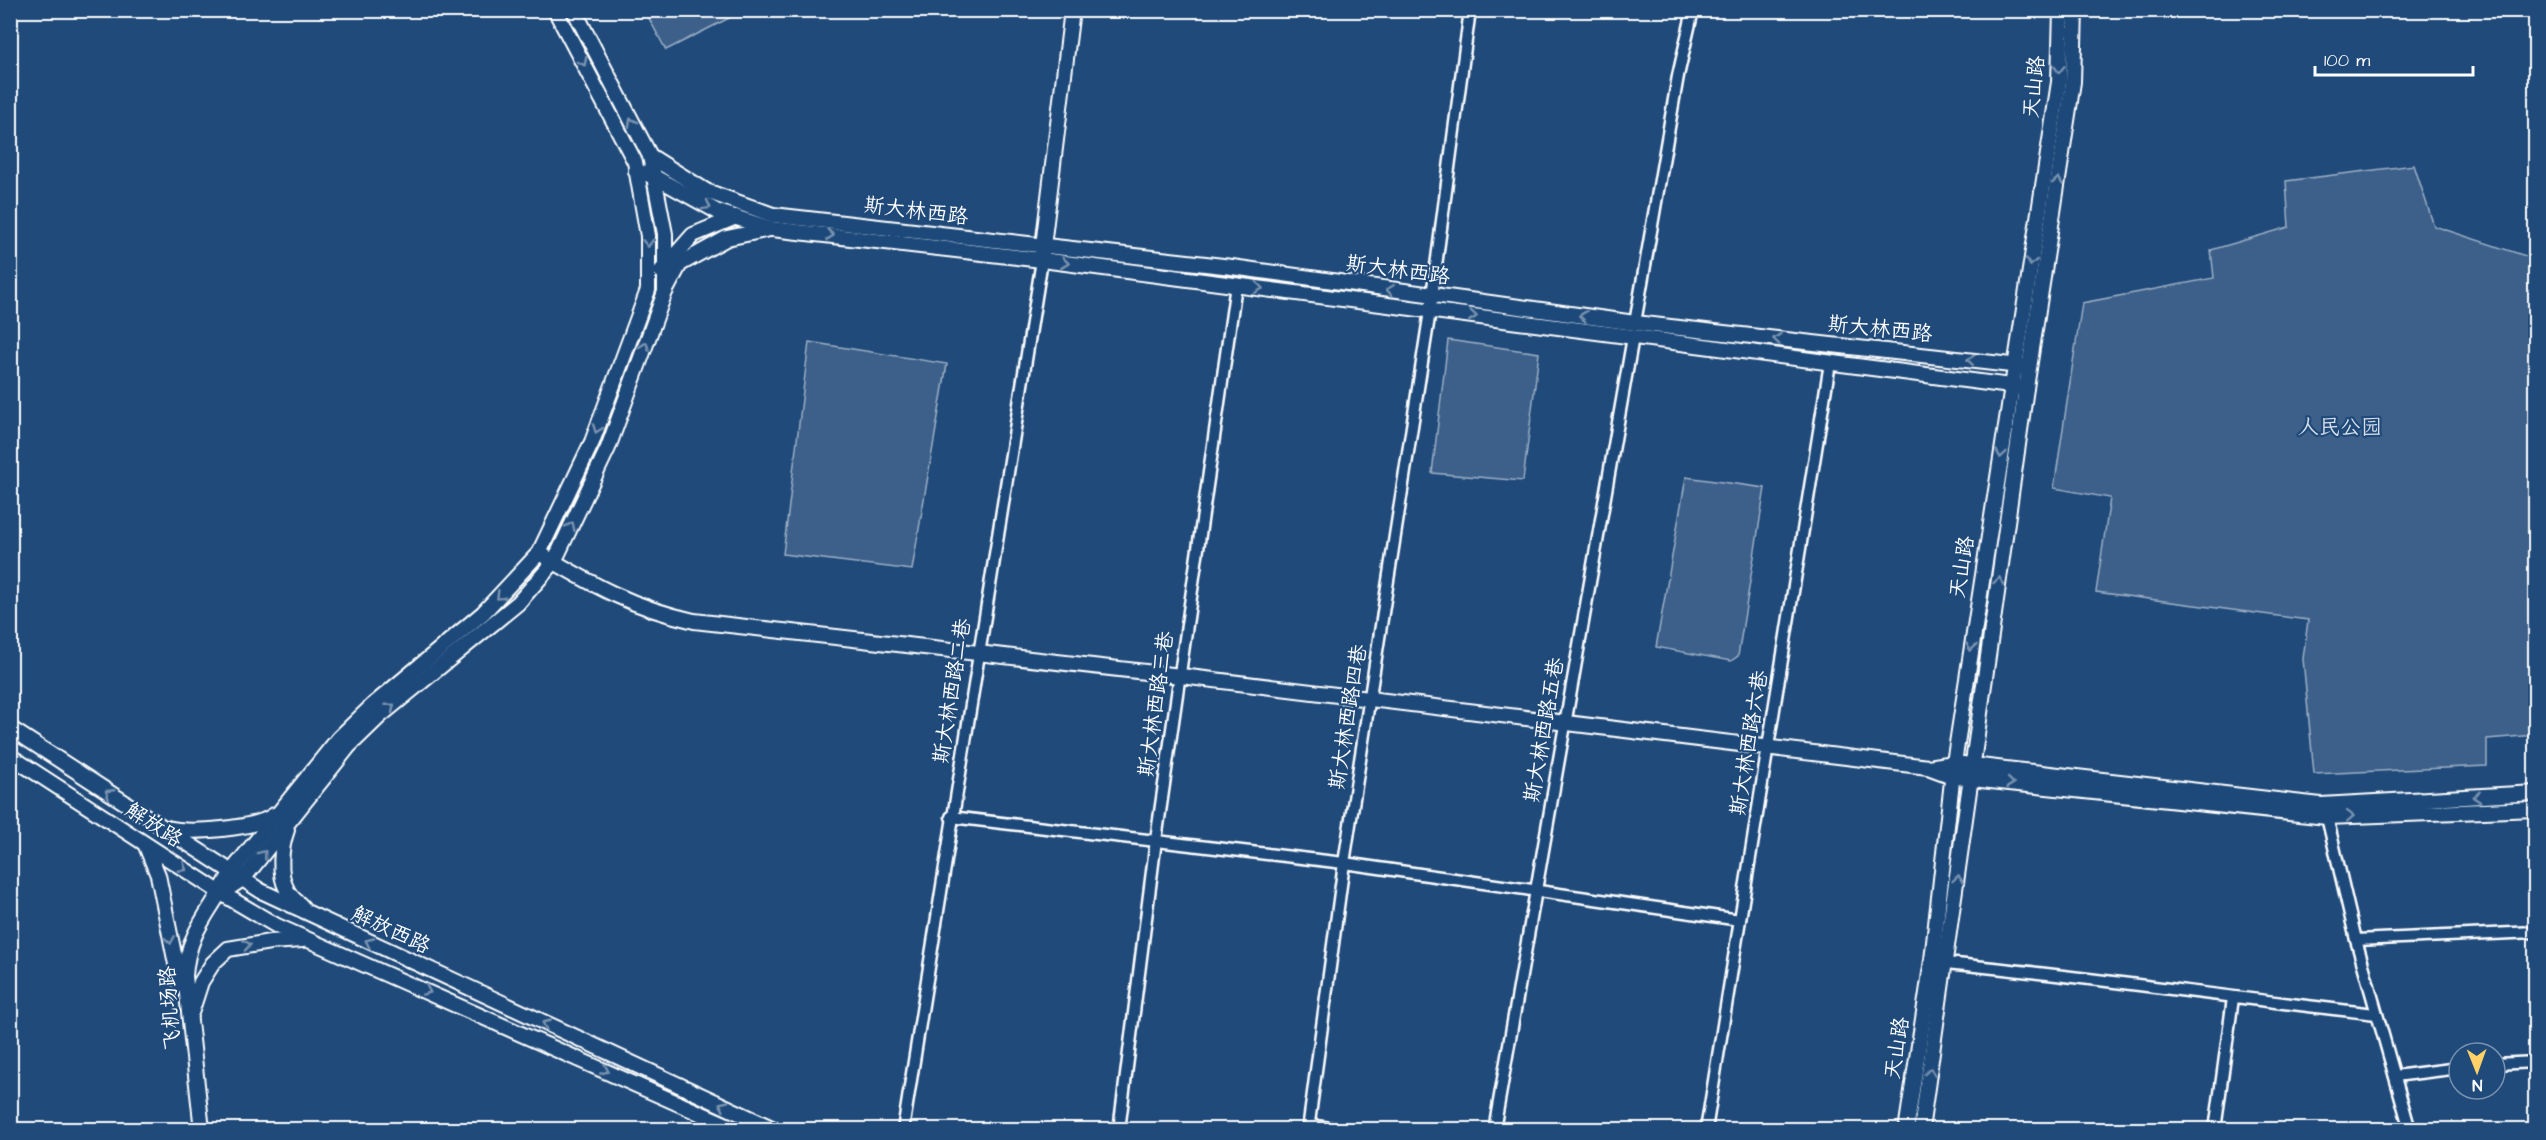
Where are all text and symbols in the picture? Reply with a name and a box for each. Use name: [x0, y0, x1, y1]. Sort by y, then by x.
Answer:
scale bar: [2315, 39, 2472, 77]
text: 100 m: [2324, 48, 2370, 73]
street label: 天山路: [2016, 54, 2052, 120]
one-way arrow: [575, 56, 587, 67]
one-way arrow: [2053, 64, 2065, 73]
one-way arrow: [628, 118, 639, 128]
one-way arrow: [2051, 176, 2063, 185]
street label: 斯大林西路: [862, 190, 970, 232]
one-way arrow: [701, 199, 711, 210]
one-way arrow: [825, 228, 835, 241]
one-way arrow: [642, 239, 654, 248]
street label: 斯大林西路: [1344, 248, 1452, 292]
one-way arrow: [1061, 256, 1070, 268]
one-way arrow: [2025, 256, 2038, 266]
one-way arrow: [1254, 281, 1263, 293]
one-way arrow: [1385, 285, 1395, 297]
street label: 斯大林西路: [1826, 309, 1934, 349]
one-way arrow: [1468, 310, 1477, 322]
one-way arrow: [1579, 311, 1588, 323]
one-way arrow: [1772, 333, 1781, 346]
one-way arrow: [638, 341, 650, 352]
one-way arrow: [1966, 354, 1975, 367]
park label: 人民公园: [2298, 413, 2382, 442]
one-way arrow: [592, 423, 605, 434]
one-way arrow: [1995, 450, 2007, 459]
one-way arrow: [564, 522, 576, 533]
street label: 天山路: [1943, 534, 1981, 600]
one-way arrow: [1992, 577, 2004, 586]
one-way arrow: [497, 589, 508, 600]
street label: 斯大林西路二巷: [926, 616, 978, 766]
street label: 斯大林西路三巷: [1131, 629, 1181, 779]
street label: 斯大林西路四巷: [1322, 642, 1374, 792]
one-way arrow: [1966, 643, 1978, 652]
street label: 斯大林西路五巷: [1517, 655, 1571, 805]
street label: 斯大林西路六巷: [1723, 668, 1775, 818]
one-way arrow: [384, 703, 395, 714]
one-way arrow: [2006, 776, 2015, 789]
one-way arrow: [105, 789, 116, 800]
one-way arrow: [2473, 790, 2482, 803]
street label: 解放路: [120, 796, 188, 854]
one-way arrow: [2346, 810, 2355, 822]
one-way arrow: [256, 849, 267, 860]
one-way arrow: [177, 861, 187, 873]
one-way arrow: [1951, 874, 1963, 883]
street label: 解放西路: [347, 899, 435, 961]
one-way arrow: [163, 935, 176, 945]
one-way arrow: [364, 938, 375, 950]
one-way arrow: [242, 940, 252, 952]
street label: 飞机场路: [153, 965, 187, 1051]
one-way arrow: [421, 983, 432, 995]
street label: 天山路: [1878, 1015, 1916, 1081]
one-way arrow: [541, 1019, 552, 1031]
north arrow: [2447, 1041, 2507, 1101]
one-way arrow: [599, 1063, 610, 1075]
one-way arrow: [1923, 1067, 1935, 1076]
text: N: [2472, 1074, 2482, 1096]
one-way arrow: [719, 1100, 730, 1112]

